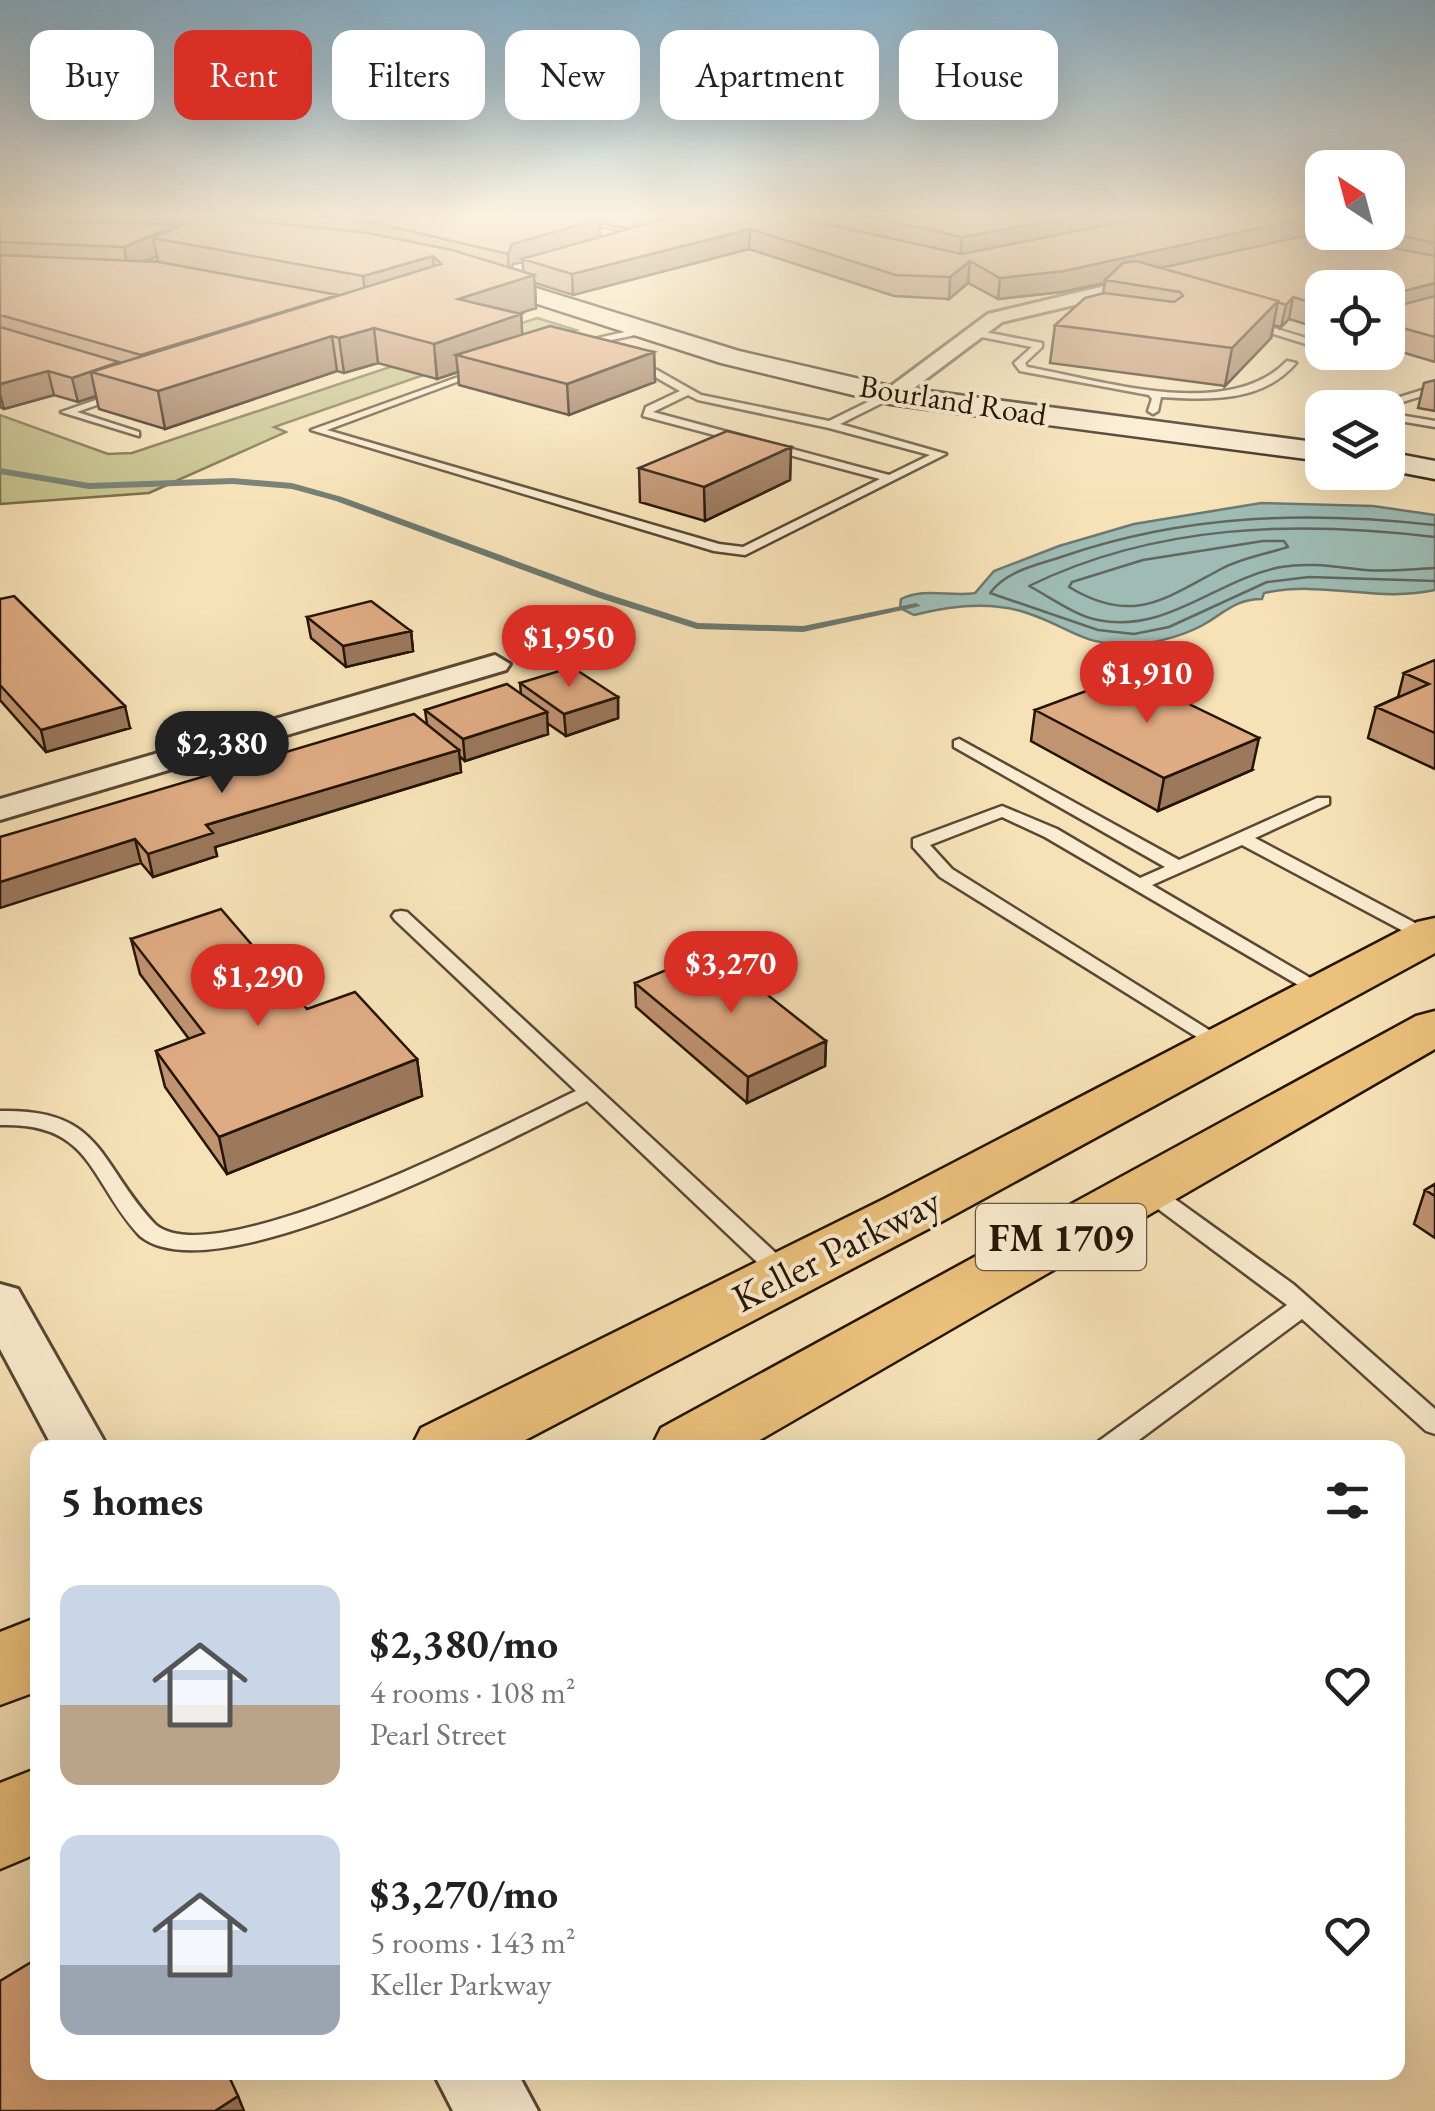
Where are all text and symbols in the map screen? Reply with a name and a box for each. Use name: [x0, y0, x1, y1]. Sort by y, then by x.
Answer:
chip: Buy: [30, 30, 154, 120]
chip: Rent: [174, 30, 312, 120]
chip: Filters: [332, 30, 485, 120]
chip: New: [505, 30, 640, 120]
chip: Apartment: [660, 30, 879, 120]
chip: House: [899, 30, 1058, 120]
north arrow: [1305, 150, 1405, 250]
map controls: [1305, 150, 1405, 490]
button: locate: [1305, 270, 1405, 370]
street label: Bourland Road: [856, 364, 1050, 436]
button: layers: [1305, 390, 1405, 490]
pin: $1,950: [488, 605, 650, 690]
text: $1,950: [524, 616, 614, 658]
pin: $1,910: [1066, 641, 1228, 726]
text: $1,910: [1102, 652, 1192, 694]
pin: $2,380: [141, 711, 303, 796]
text: $2,380: [177, 722, 267, 764]
pin: $3,270: [650, 931, 812, 1016]
text: $3,270: [686, 942, 776, 984]
pin: $1,290: [177, 944, 339, 1029]
text: $1,290: [213, 955, 303, 997]
street label: Keller Parkway: [723, 1174, 949, 1324]
road number: FM 1709: [976, 1204, 1146, 1270]
text: 5 homes: [60, 1473, 203, 1528]
icon: filters: [1320, 1473, 1375, 1528]
text: $2,380/mo: [370, 1616, 558, 1671]
icon: home: [140, 1625, 260, 1745]
icon: heart: [1320, 1658, 1375, 1713]
text: 4 rooms · 108 m²: [370, 1671, 576, 1713]
text: Pearl Street: [370, 1713, 506, 1755]
text: $3,270/mo: [370, 1866, 558, 1921]
icon: home: [140, 1875, 260, 1995]
icon: heart: [1320, 1908, 1375, 1963]
text: 5 rooms · 143 m²: [370, 1921, 576, 1963]
text: Keller Parkway: [370, 1963, 552, 2005]

